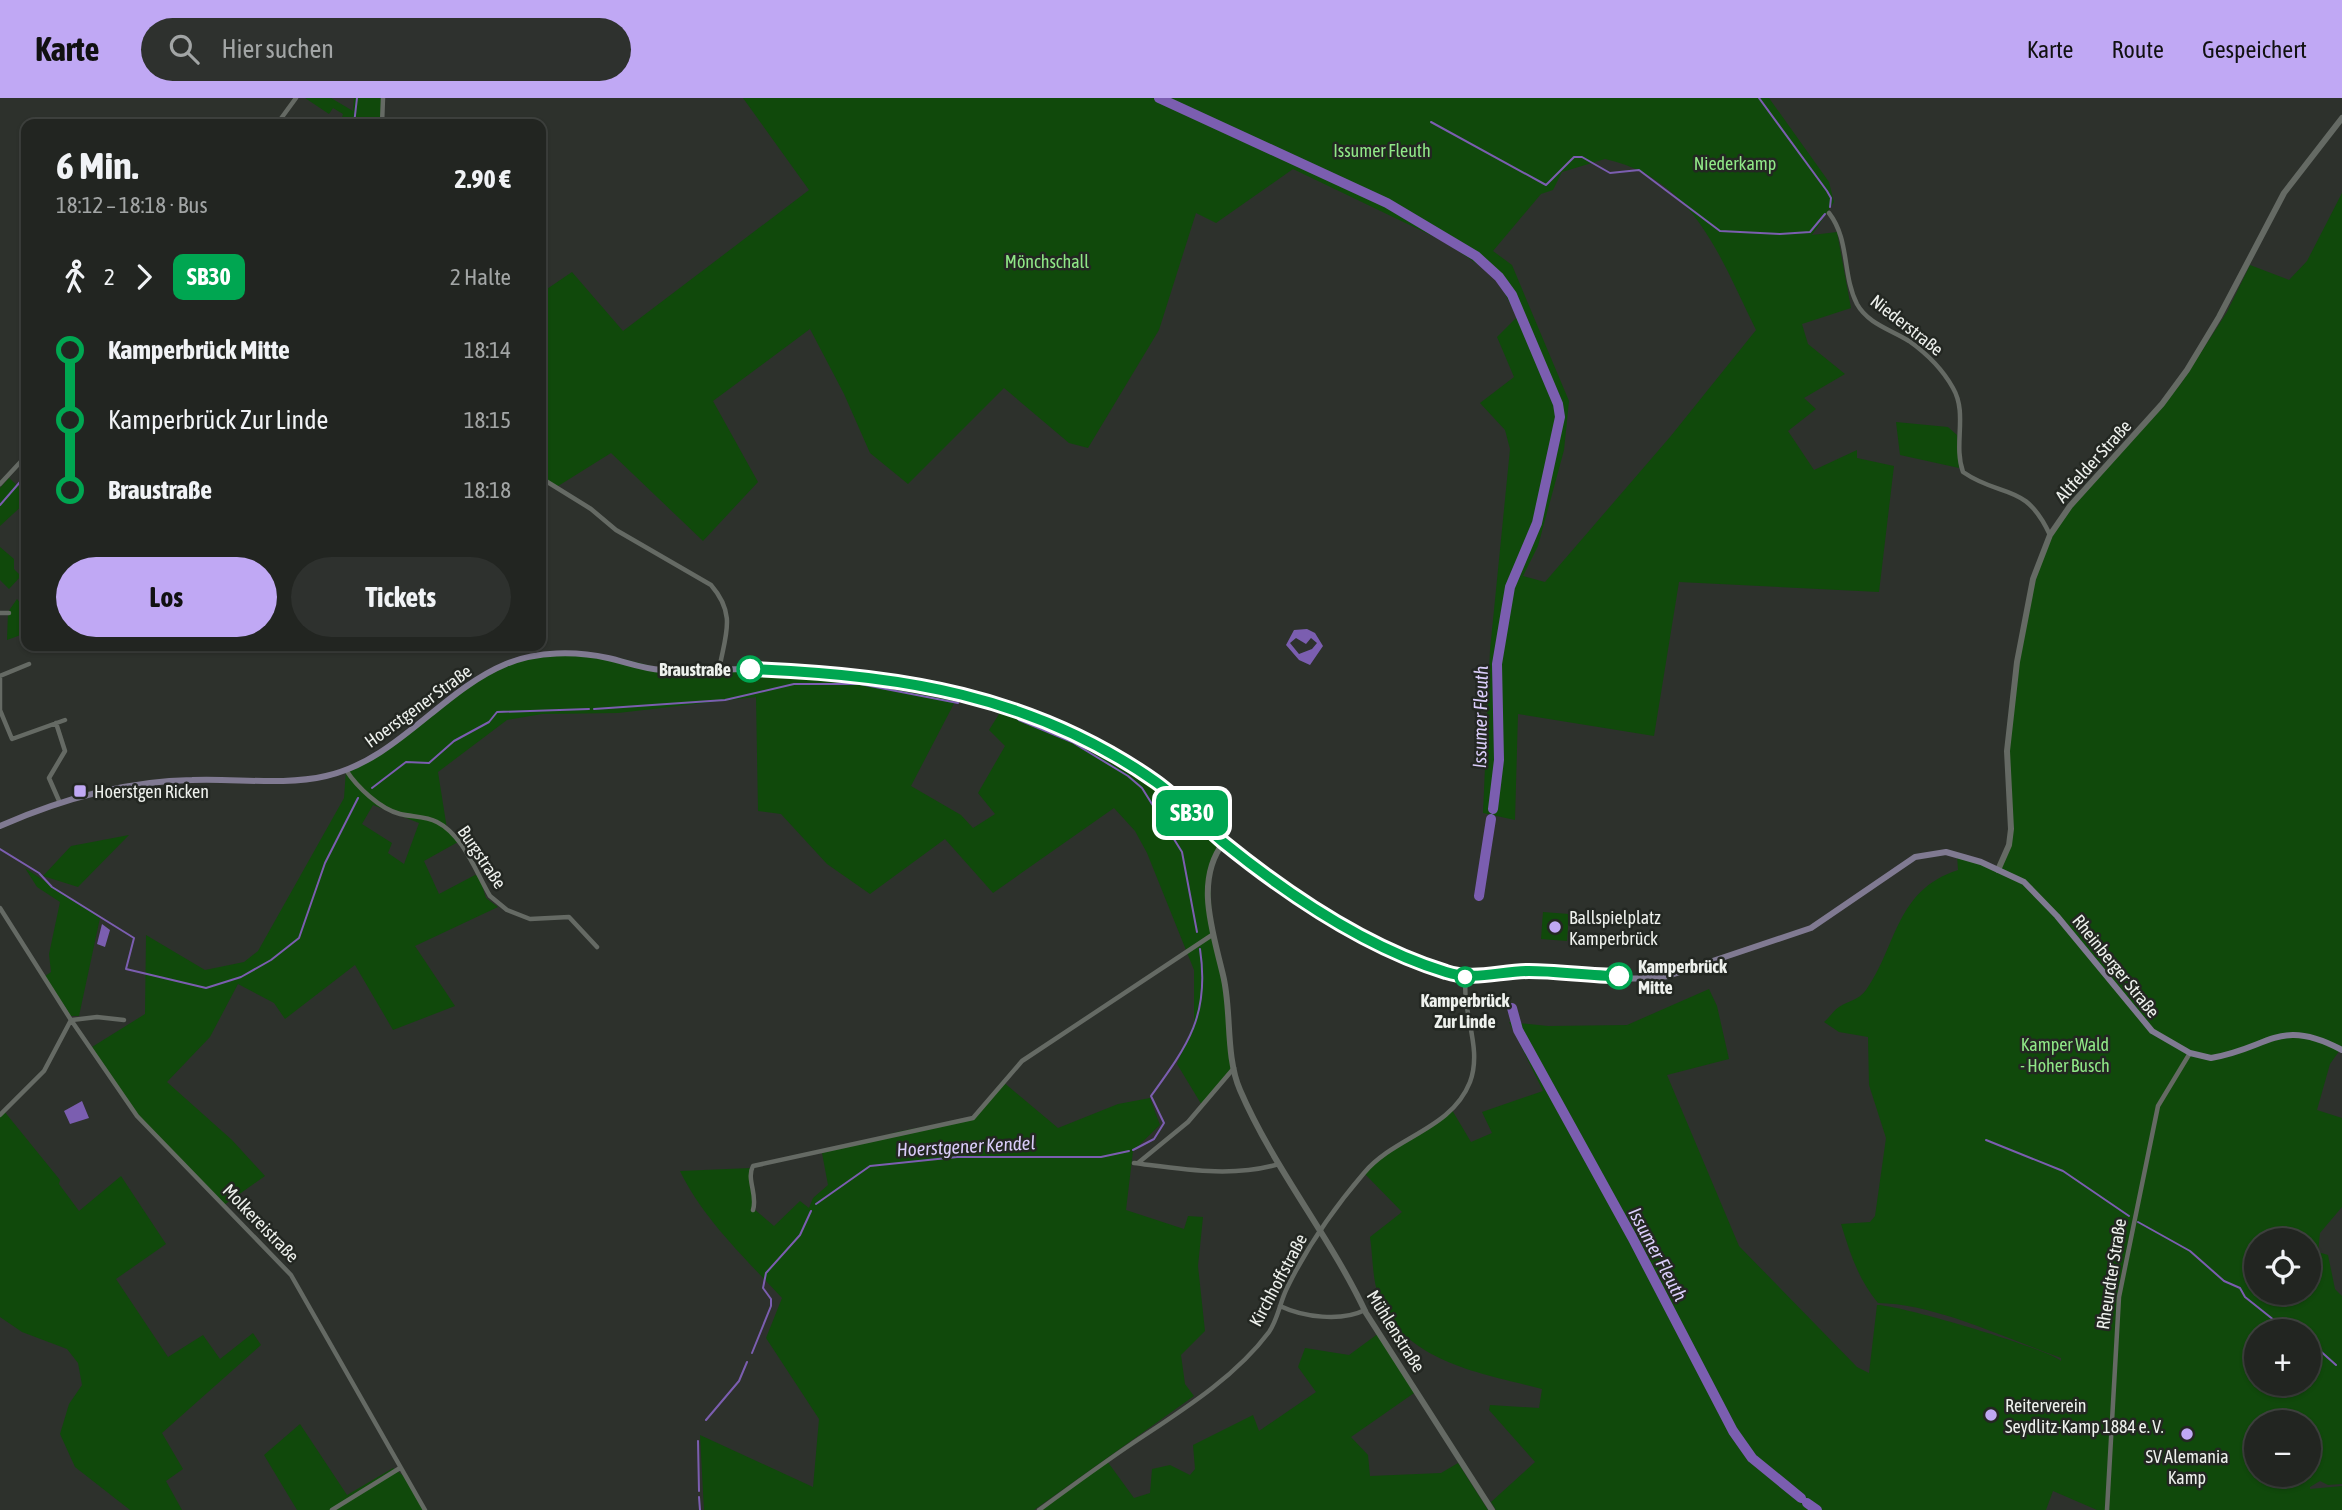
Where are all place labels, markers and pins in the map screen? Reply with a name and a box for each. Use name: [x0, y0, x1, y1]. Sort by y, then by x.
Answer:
marker: Braustraße: [737, 656, 763, 682]
place label: Braustraße: [659, 659, 731, 680]
place label: Hoerstgen Ricken: [94, 781, 209, 802]
marker: Hoerstgen Ricken: [72, 783, 88, 799]
place label: Ballspielplatz Kamperbrück: [1569, 907, 1661, 949]
marker: Ballspielplatz Kamperbrück: [1547, 919, 1563, 935]
place label: Kamperbrück Mitte: [1638, 956, 1728, 998]
marker: Kamperbrück Mitte: [1606, 963, 1632, 989]
marker: Kamperbrück Zur Linde: [1455, 967, 1475, 987]
place label: Kamperbrück Zur Linde: [1421, 990, 1511, 1032]
place label: Reiterverein Seydlitz-Kamp 1884 e. V.: [2005, 1395, 2164, 1437]
marker: Reiterverein Seydlitz-Kamp 1884 e. V.: [1983, 1407, 1999, 1423]
marker: SV Alemania Kamp: [2179, 1426, 2195, 1442]
place label: SV Alemania Kamp: [2146, 1446, 2229, 1488]

